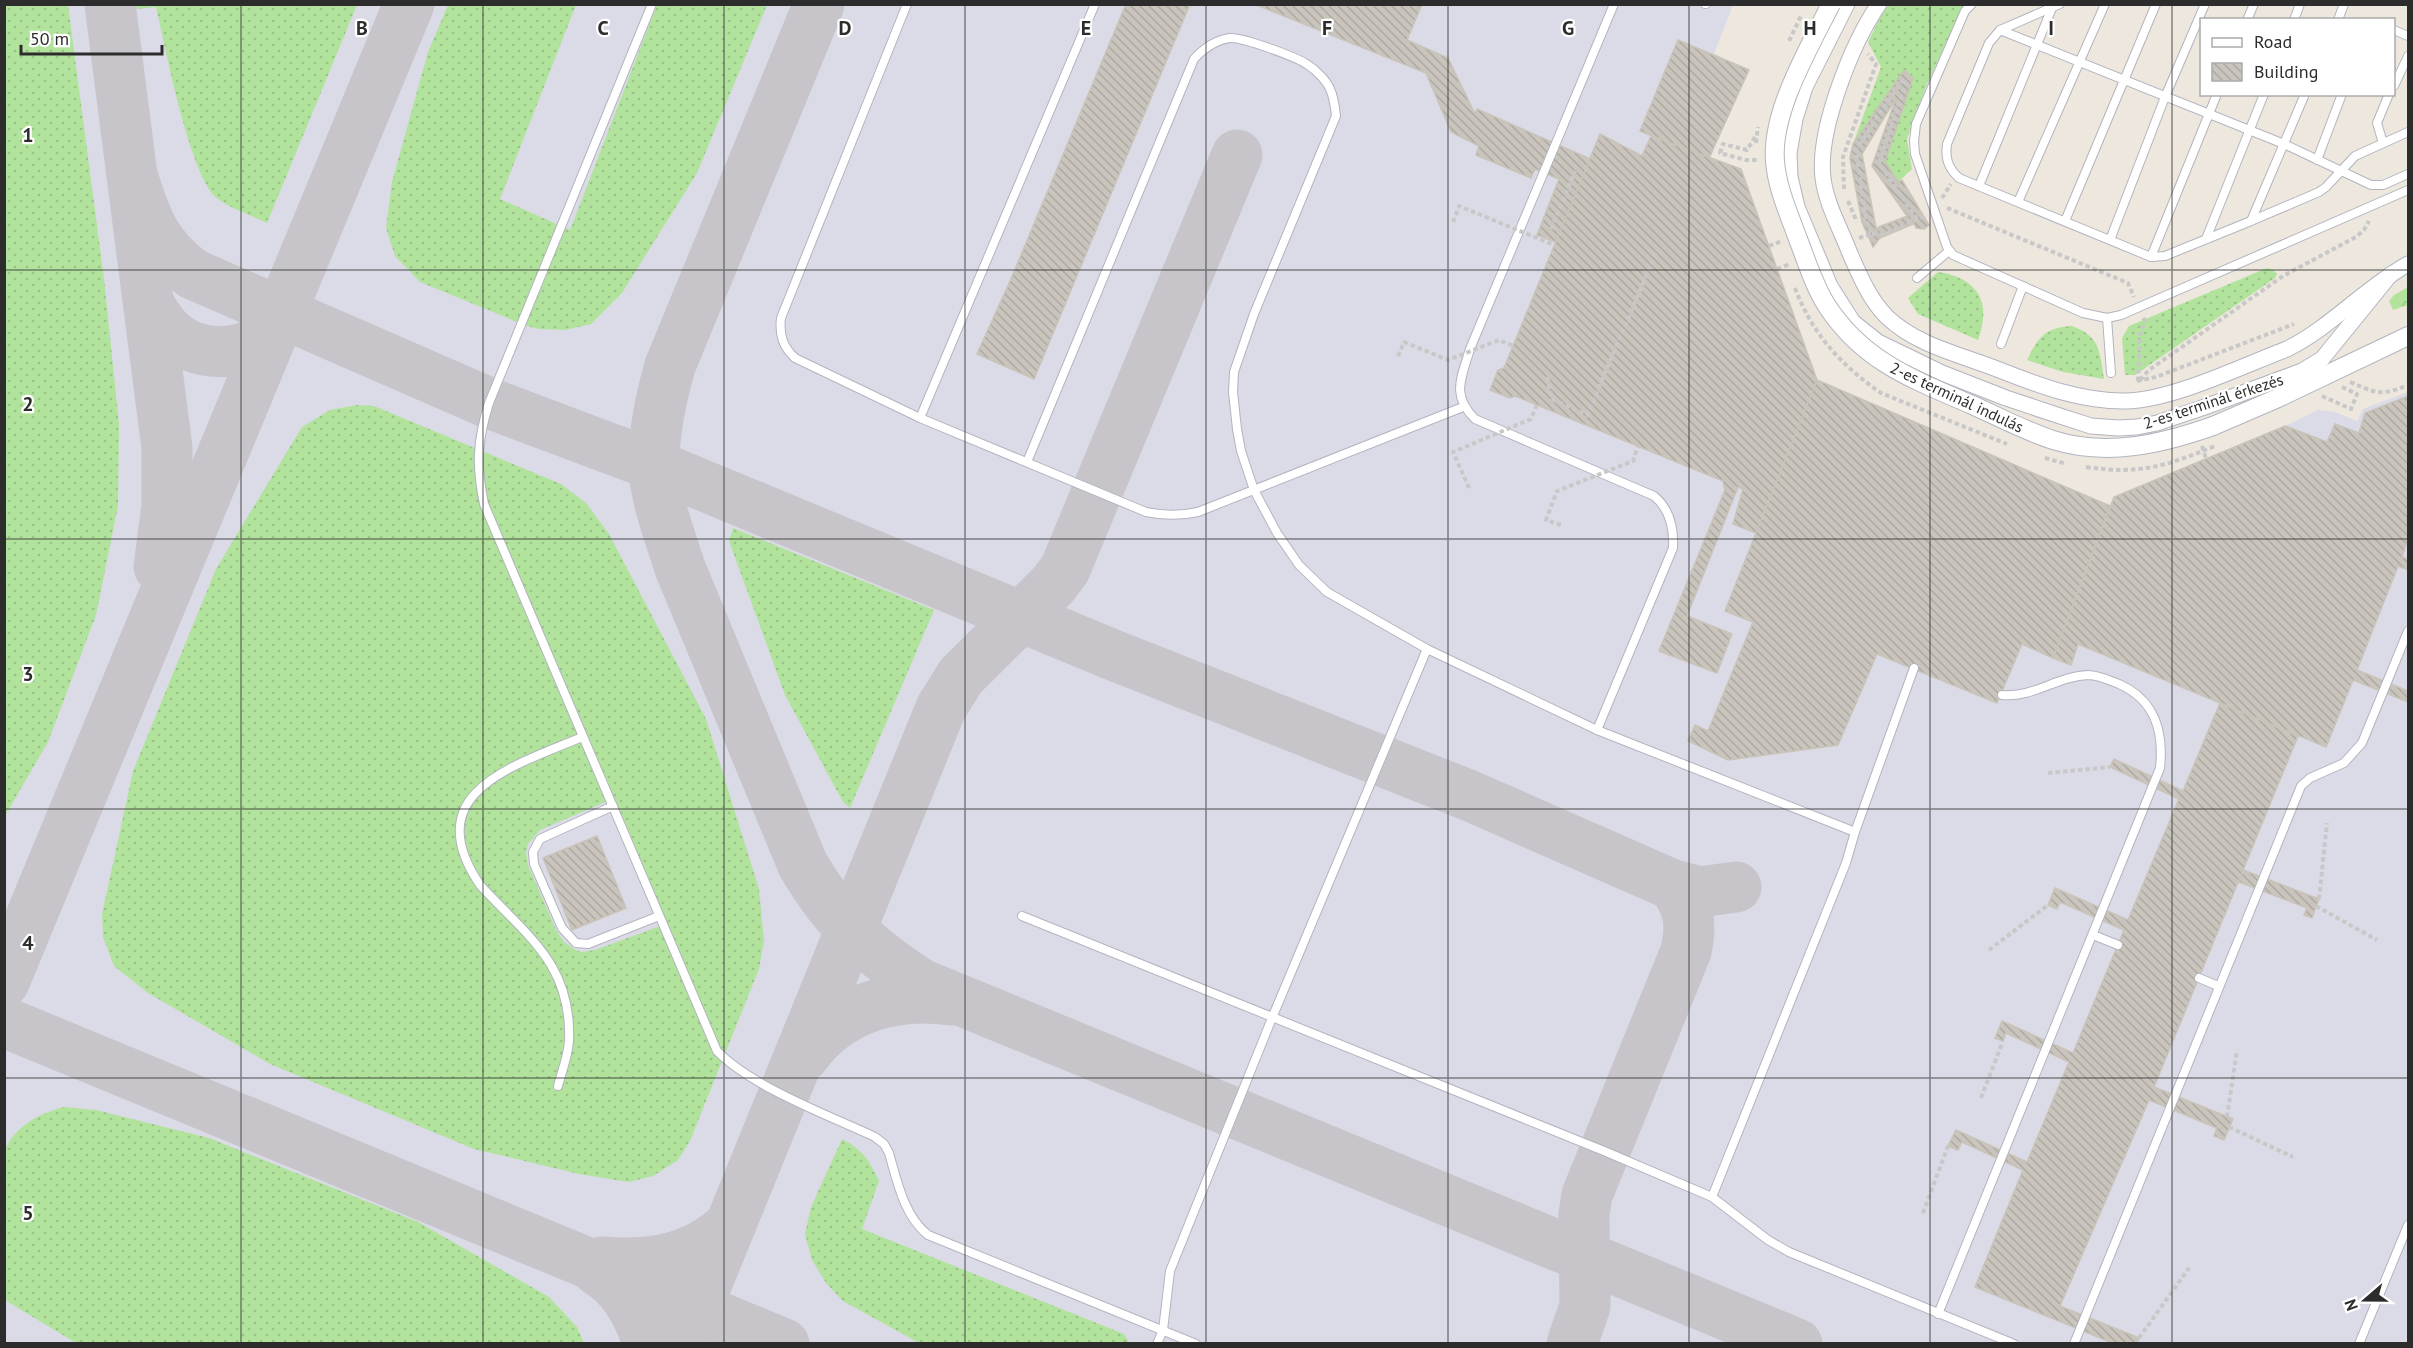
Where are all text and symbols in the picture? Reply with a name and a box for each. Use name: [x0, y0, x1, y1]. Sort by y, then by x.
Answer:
text: B: [356, 15, 368, 41]
text: C: [597, 15, 609, 41]
text: D: [839, 15, 852, 41]
text: E: [1081, 15, 1091, 41]
text: F: [1322, 15, 1332, 41]
text: G: [1562, 15, 1574, 41]
text: H: [1803, 15, 1817, 41]
text: I: [2048, 15, 2054, 41]
scale bar: [21, 18, 162, 56]
legend: [2200, 18, 2395, 96]
text: 50 m: [30, 27, 69, 50]
text: Road: [2254, 30, 2292, 53]
text: Building: [2254, 60, 2318, 83]
text: 1: [22, 122, 34, 148]
street label: 2-es terminál indulás: [1887, 357, 2027, 437]
street label: 2-es terminál érkezés: [2140, 369, 2286, 433]
text: 2: [22, 391, 34, 417]
text: 3: [22, 661, 34, 687]
text: 4: [22, 930, 34, 956]
text: 5: [22, 1200, 34, 1226]
north arrow: [2335, 1270, 2395, 1330]
text: N: [2340, 1297, 2362, 1313]

